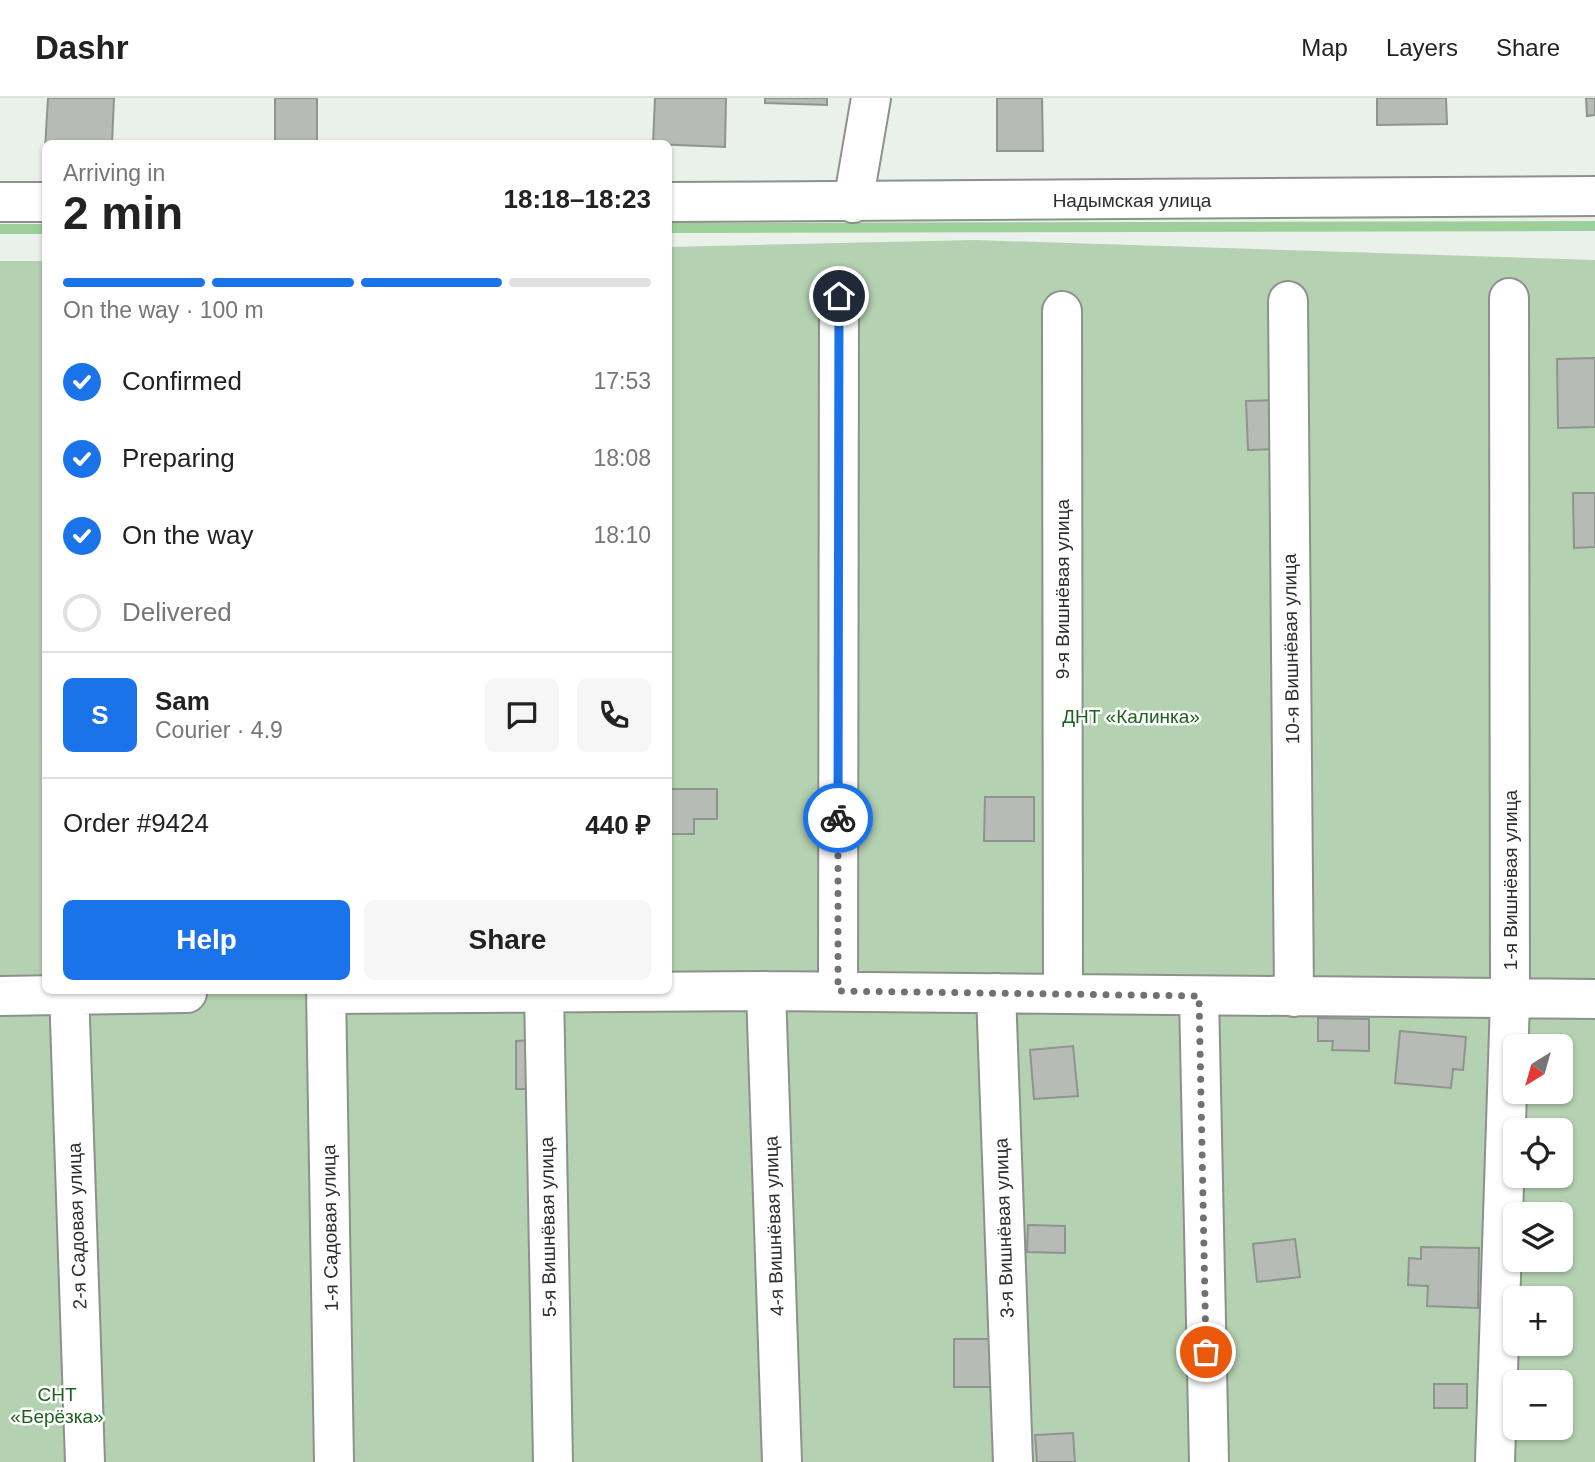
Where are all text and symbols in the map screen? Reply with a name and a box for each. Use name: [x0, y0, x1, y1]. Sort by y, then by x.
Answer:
text: Dashr: [35, 29, 129, 66]
text: Map: [1301, 34, 1348, 61]
text: Layers: [1386, 34, 1458, 61]
text: Share: [1496, 34, 1560, 61]
text: Arriving in: [63, 160, 165, 186]
text: 18:18–18:23: [504, 184, 651, 214]
text: 2 min: [63, 187, 183, 239]
street label: Надымская улица: [1053, 190, 1212, 211]
pin: [809, 266, 869, 326]
icon: home: [820, 277, 858, 315]
text: On the way · 100 m: [63, 297, 264, 323]
icon: check: [63, 363, 101, 401]
text: Confirmed: [122, 366, 242, 396]
text: 17:53: [593, 368, 651, 394]
icon: check: [63, 440, 101, 478]
text: Preparing: [122, 443, 235, 473]
text: 18:08: [593, 445, 651, 471]
street label: 9-я Вишнёвая улица: [1052, 498, 1073, 679]
icon: check: [63, 517, 101, 555]
text: On the way: [122, 520, 254, 550]
text: 18:10: [593, 522, 651, 548]
street label: 10-я Вишнёвая улица: [1279, 553, 1303, 745]
text: Delivered: [122, 597, 232, 627]
button: chat: [485, 678, 559, 752]
button: phone: [577, 678, 651, 752]
text: Sam: [155, 686, 210, 716]
text: S: [91, 700, 109, 730]
park label: ДНТ «Калинка»: [1062, 706, 1200, 727]
text: Courier · 4.9: [155, 717, 283, 743]
courier: [803, 783, 873, 853]
street label: 1-я Вишнёвая улица: [1500, 789, 1521, 970]
icon: bike: [819, 799, 857, 837]
text: Order #9424: [63, 808, 209, 838]
text: 440 ₽: [585, 810, 651, 840]
button: Help: [63, 900, 350, 980]
button: Share: [364, 900, 651, 980]
north arrow: [1503, 1034, 1573, 1104]
map controls: [1503, 1034, 1573, 1440]
button: locate: [1503, 1118, 1573, 1188]
street label: 4-я Вишнёвая улица: [760, 1135, 788, 1316]
street label: 5-я Вишнёвая улица: [536, 1136, 560, 1317]
street label: 3-я Вишнёвая улица: [990, 1137, 1018, 1318]
street label: 2-я Садовая улица: [64, 1142, 90, 1310]
street label: 1-я Садовая улица: [318, 1144, 342, 1312]
button: layers: [1503, 1202, 1573, 1272]
button: +: [1503, 1286, 1573, 1356]
pin: [1176, 1322, 1236, 1382]
icon: bag: [1187, 1333, 1225, 1371]
button: −: [1503, 1370, 1573, 1440]
park label: СНТ «Берёзка»: [10, 1384, 104, 1427]

